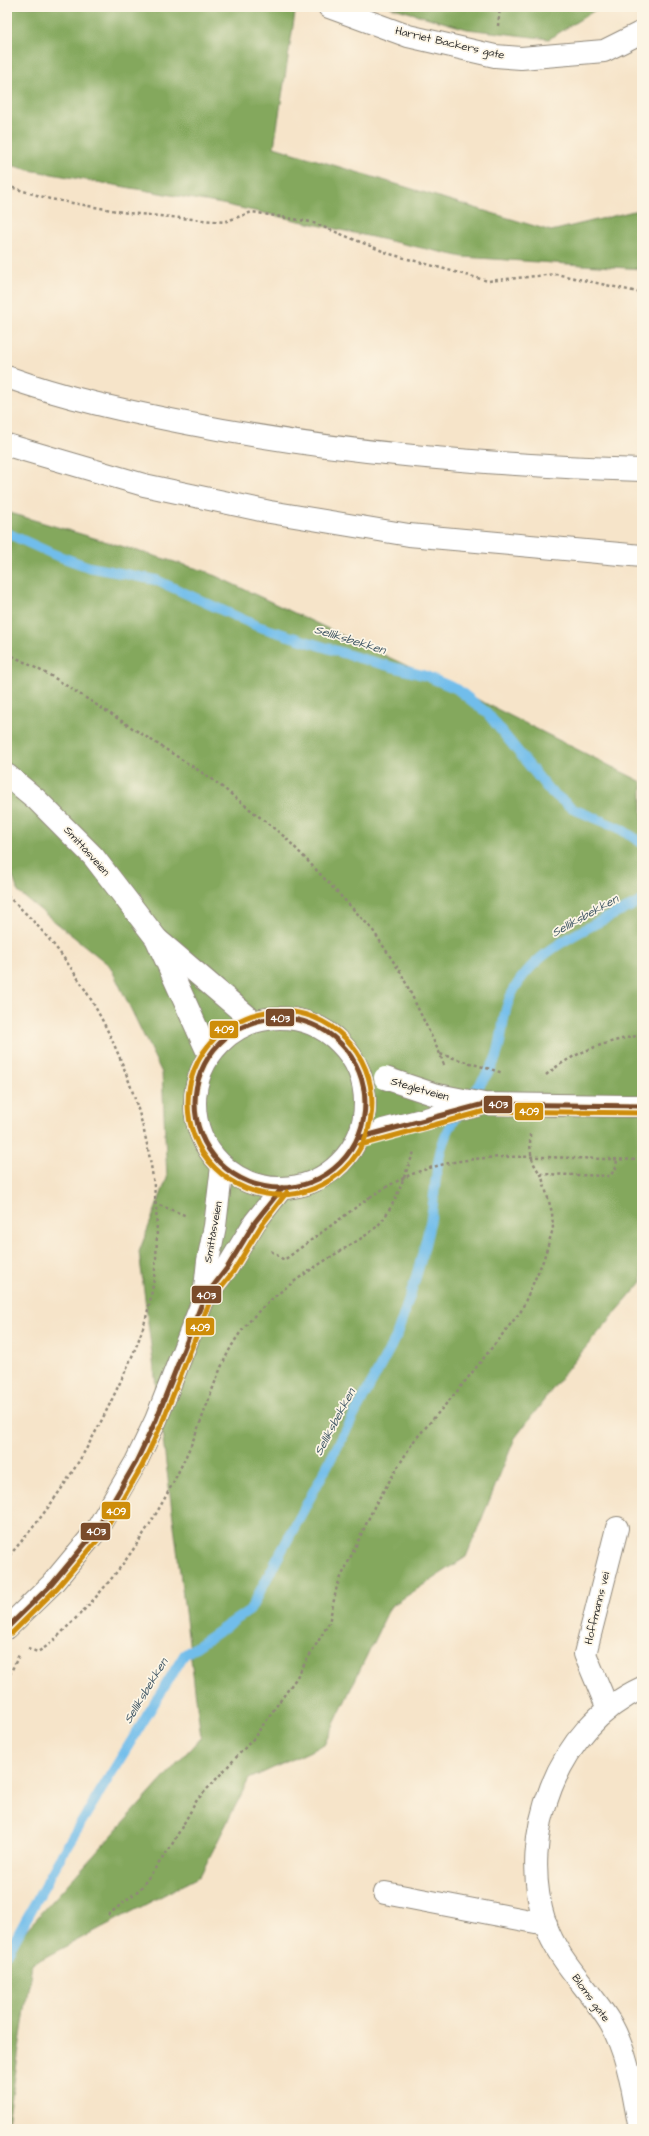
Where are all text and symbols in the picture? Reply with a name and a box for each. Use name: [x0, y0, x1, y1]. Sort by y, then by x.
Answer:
street label: Harriet Backers gate: [394, 23, 506, 64]
water label: Selliksbekken: [312, 621, 389, 659]
street label: Smittåsveien: [61, 823, 114, 879]
water label: Selliksbekken: [549, 890, 622, 941]
line badge: 403: [265, 1008, 295, 1027]
text: 403: [270, 1011, 290, 1026]
line badge: 409: [209, 1020, 239, 1039]
text: 409: [214, 1022, 234, 1037]
street label: Stegletveien: [389, 1074, 451, 1106]
line badge: 403: [483, 1095, 513, 1114]
text: 403: [488, 1097, 508, 1112]
line badge: 409: [514, 1102, 544, 1121]
text: 409: [519, 1104, 539, 1119]
street label: Smittåsveien: [200, 1200, 226, 1264]
line badge: 403: [191, 1285, 222, 1304]
text: 403: [196, 1288, 216, 1303]
line badge: 409: [185, 1317, 215, 1336]
text: 409: [190, 1320, 210, 1335]
water label: Selliksbekken: [310, 1385, 360, 1459]
line badge: 409: [101, 1501, 131, 1520]
text: 409: [106, 1504, 126, 1519]
line badge: 403: [80, 1522, 111, 1541]
text: 403: [86, 1524, 106, 1539]
street label: Hoffmanns vei: [581, 1570, 613, 1646]
water label: Selliksbekken: [120, 1654, 173, 1727]
street label: Bloms gate: [568, 1971, 614, 2026]

